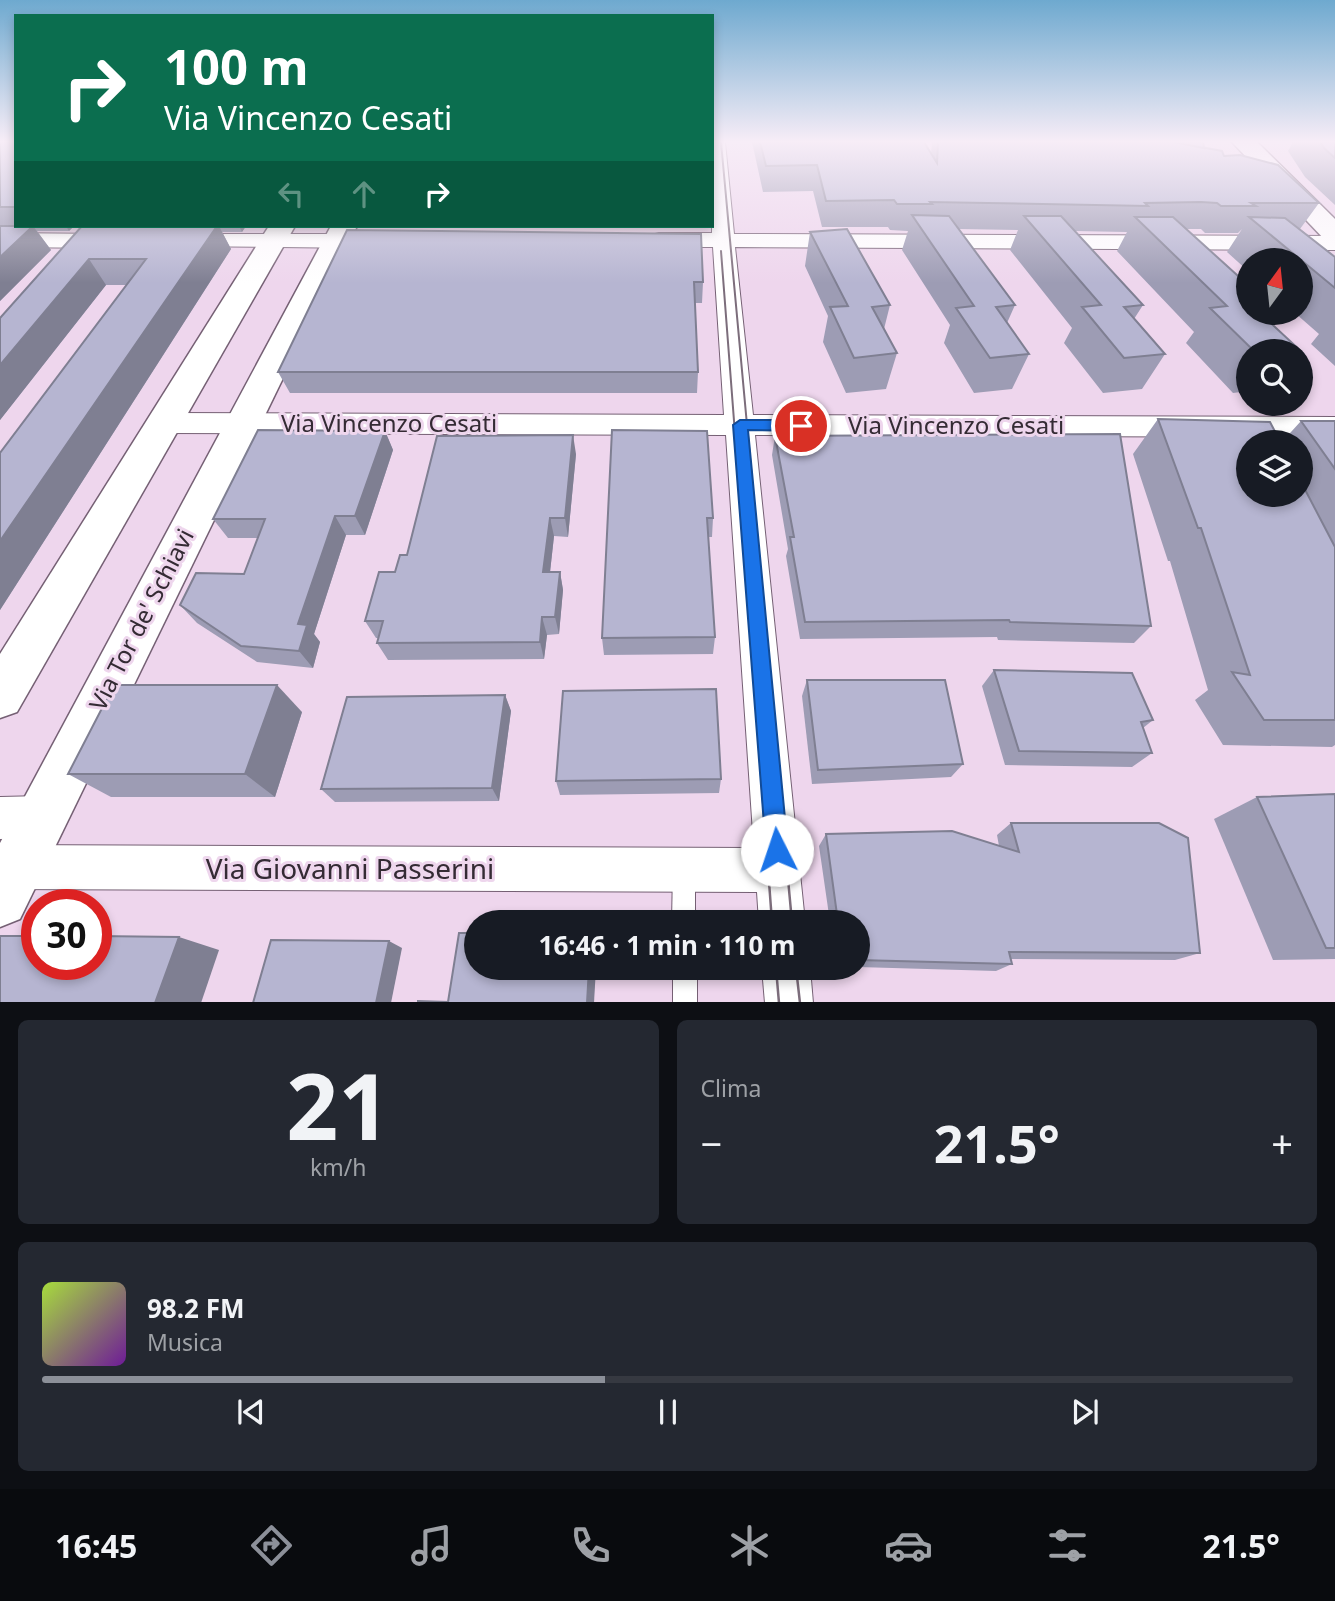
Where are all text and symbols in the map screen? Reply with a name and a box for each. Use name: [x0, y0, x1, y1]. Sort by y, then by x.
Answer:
text: 100 m: [164, 33, 309, 99]
icon: right: [49, 42, 140, 133]
text: Via Vincenzo Cesati: [164, 96, 452, 139]
icon: left: [272, 175, 310, 213]
icon: ahead: [345, 175, 383, 213]
icon: right: [418, 175, 456, 213]
north arrow: [1236, 248, 1312, 326]
map controls: [1236, 248, 1313, 507]
button: search: [1236, 339, 1313, 416]
pin: [771, 396, 831, 456]
street label: Via Vincenzo Cesati: [281, 406, 497, 439]
icon: arrive: [782, 407, 820, 445]
street label: Via Vincenzo Cesati: [848, 408, 1064, 441]
button: layers: [1236, 430, 1313, 507]
street label: Via Tor de' Schiavi: [81, 523, 201, 716]
position arrow: [740, 813, 814, 887]
street label: Via Giovanni Passerini: [206, 849, 494, 887]
speed limit sign: 30: [21, 889, 112, 980]
text: 16:46 · 1 min · 110 m: [539, 927, 795, 963]
text: 21: [286, 1043, 390, 1167]
text: Clima: [701, 1072, 761, 1104]
text: 21.5°: [934, 1107, 1060, 1178]
text: −: [701, 1117, 722, 1169]
text: +: [1271, 1117, 1293, 1169]
text: km/h: [310, 1151, 367, 1183]
text: 98.2 FM: [147, 1290, 244, 1326]
text: Musica: [147, 1326, 223, 1358]
icon: previous: [232, 1393, 270, 1431]
icon: pause: [649, 1393, 687, 1431]
icon: next: [1066, 1393, 1104, 1431]
icon: directions: [247, 1521, 296, 1570]
icon: music: [407, 1521, 456, 1570]
icon: phone: [566, 1521, 615, 1570]
icon: climate: [725, 1521, 774, 1570]
icon: car: [884, 1521, 933, 1570]
icon: filters: [1043, 1521, 1092, 1570]
text: 16:45: [55, 1524, 137, 1567]
text: 21.5°: [1202, 1524, 1280, 1567]

